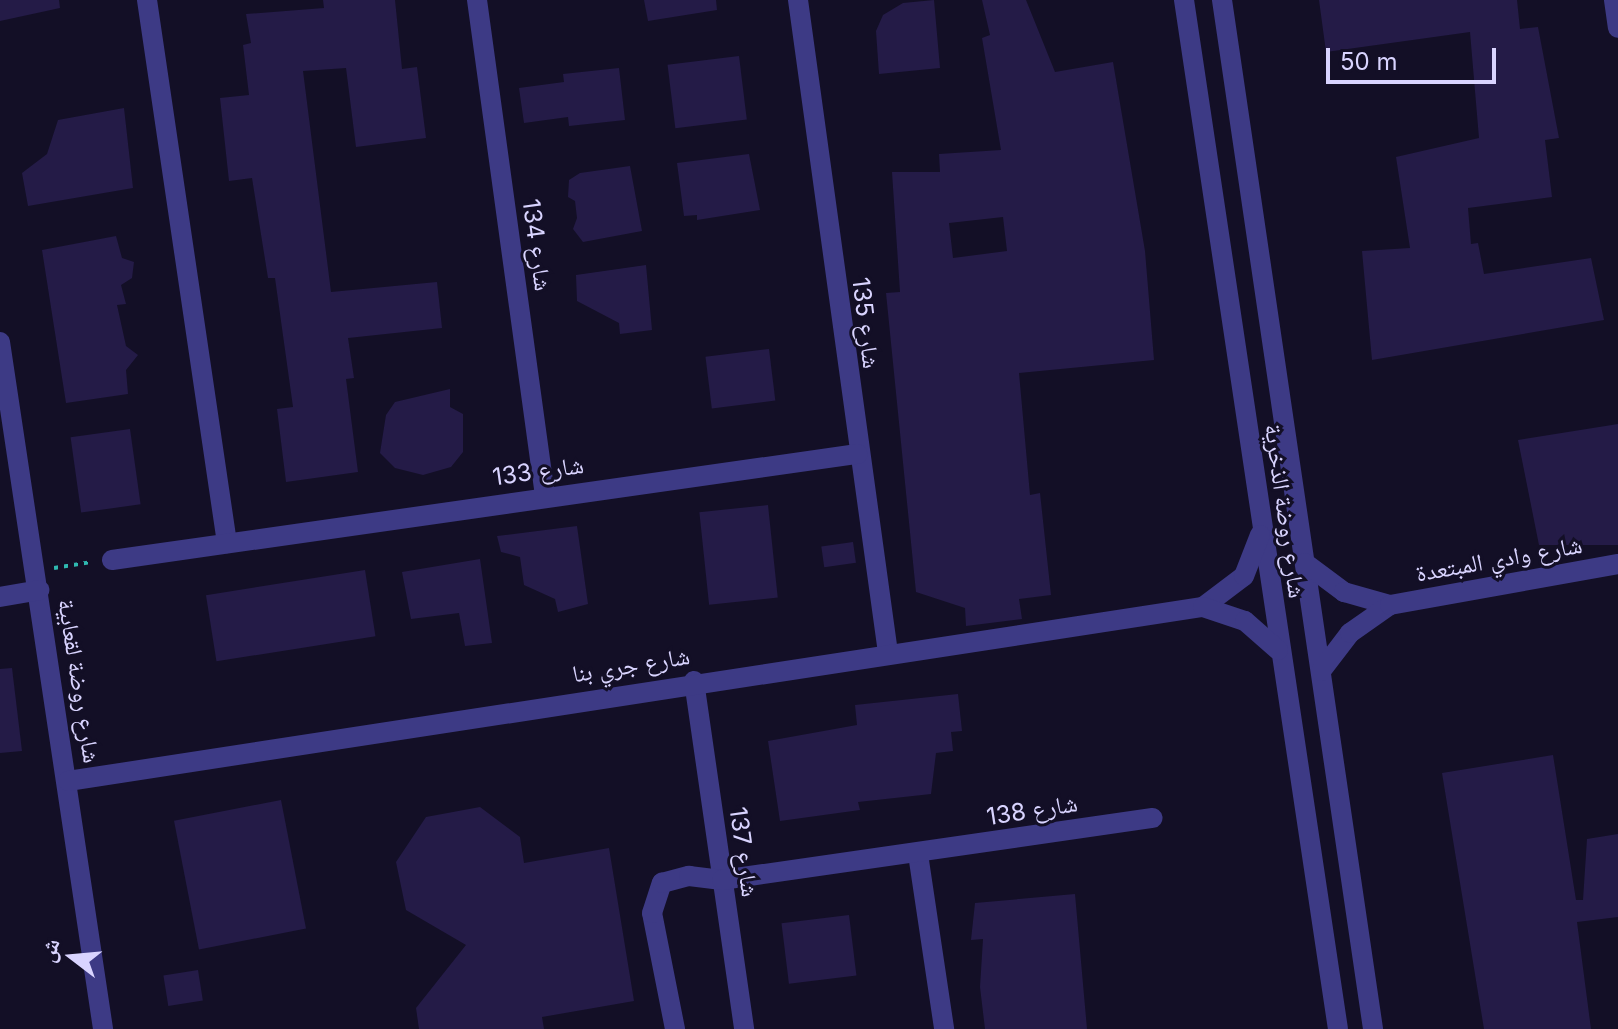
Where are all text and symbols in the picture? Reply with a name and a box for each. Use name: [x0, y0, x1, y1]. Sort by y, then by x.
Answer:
scale bar: [1330, 32, 1500, 82]
text: 50 m: [1340, 47, 1398, 76]
street label: شارع 134: [516, 197, 558, 293]
street label: شارع 135: [846, 276, 886, 370]
street label: شارع روضة الذخرية: [1259, 422, 1311, 600]
street label: شارع 133: [491, 450, 585, 492]
street label: شارع وادي المبتعدة: [1414, 530, 1584, 588]
street label: شارع روضة لقعابية: [52, 597, 106, 765]
street label: شارع جري بنا: [570, 642, 692, 688]
street label: شارع 138: [984, 789, 1080, 831]
street label: شارع 137: [723, 805, 765, 899]
north arrow: [32, 917, 112, 997]
text: ش: [33, 936, 65, 965]

